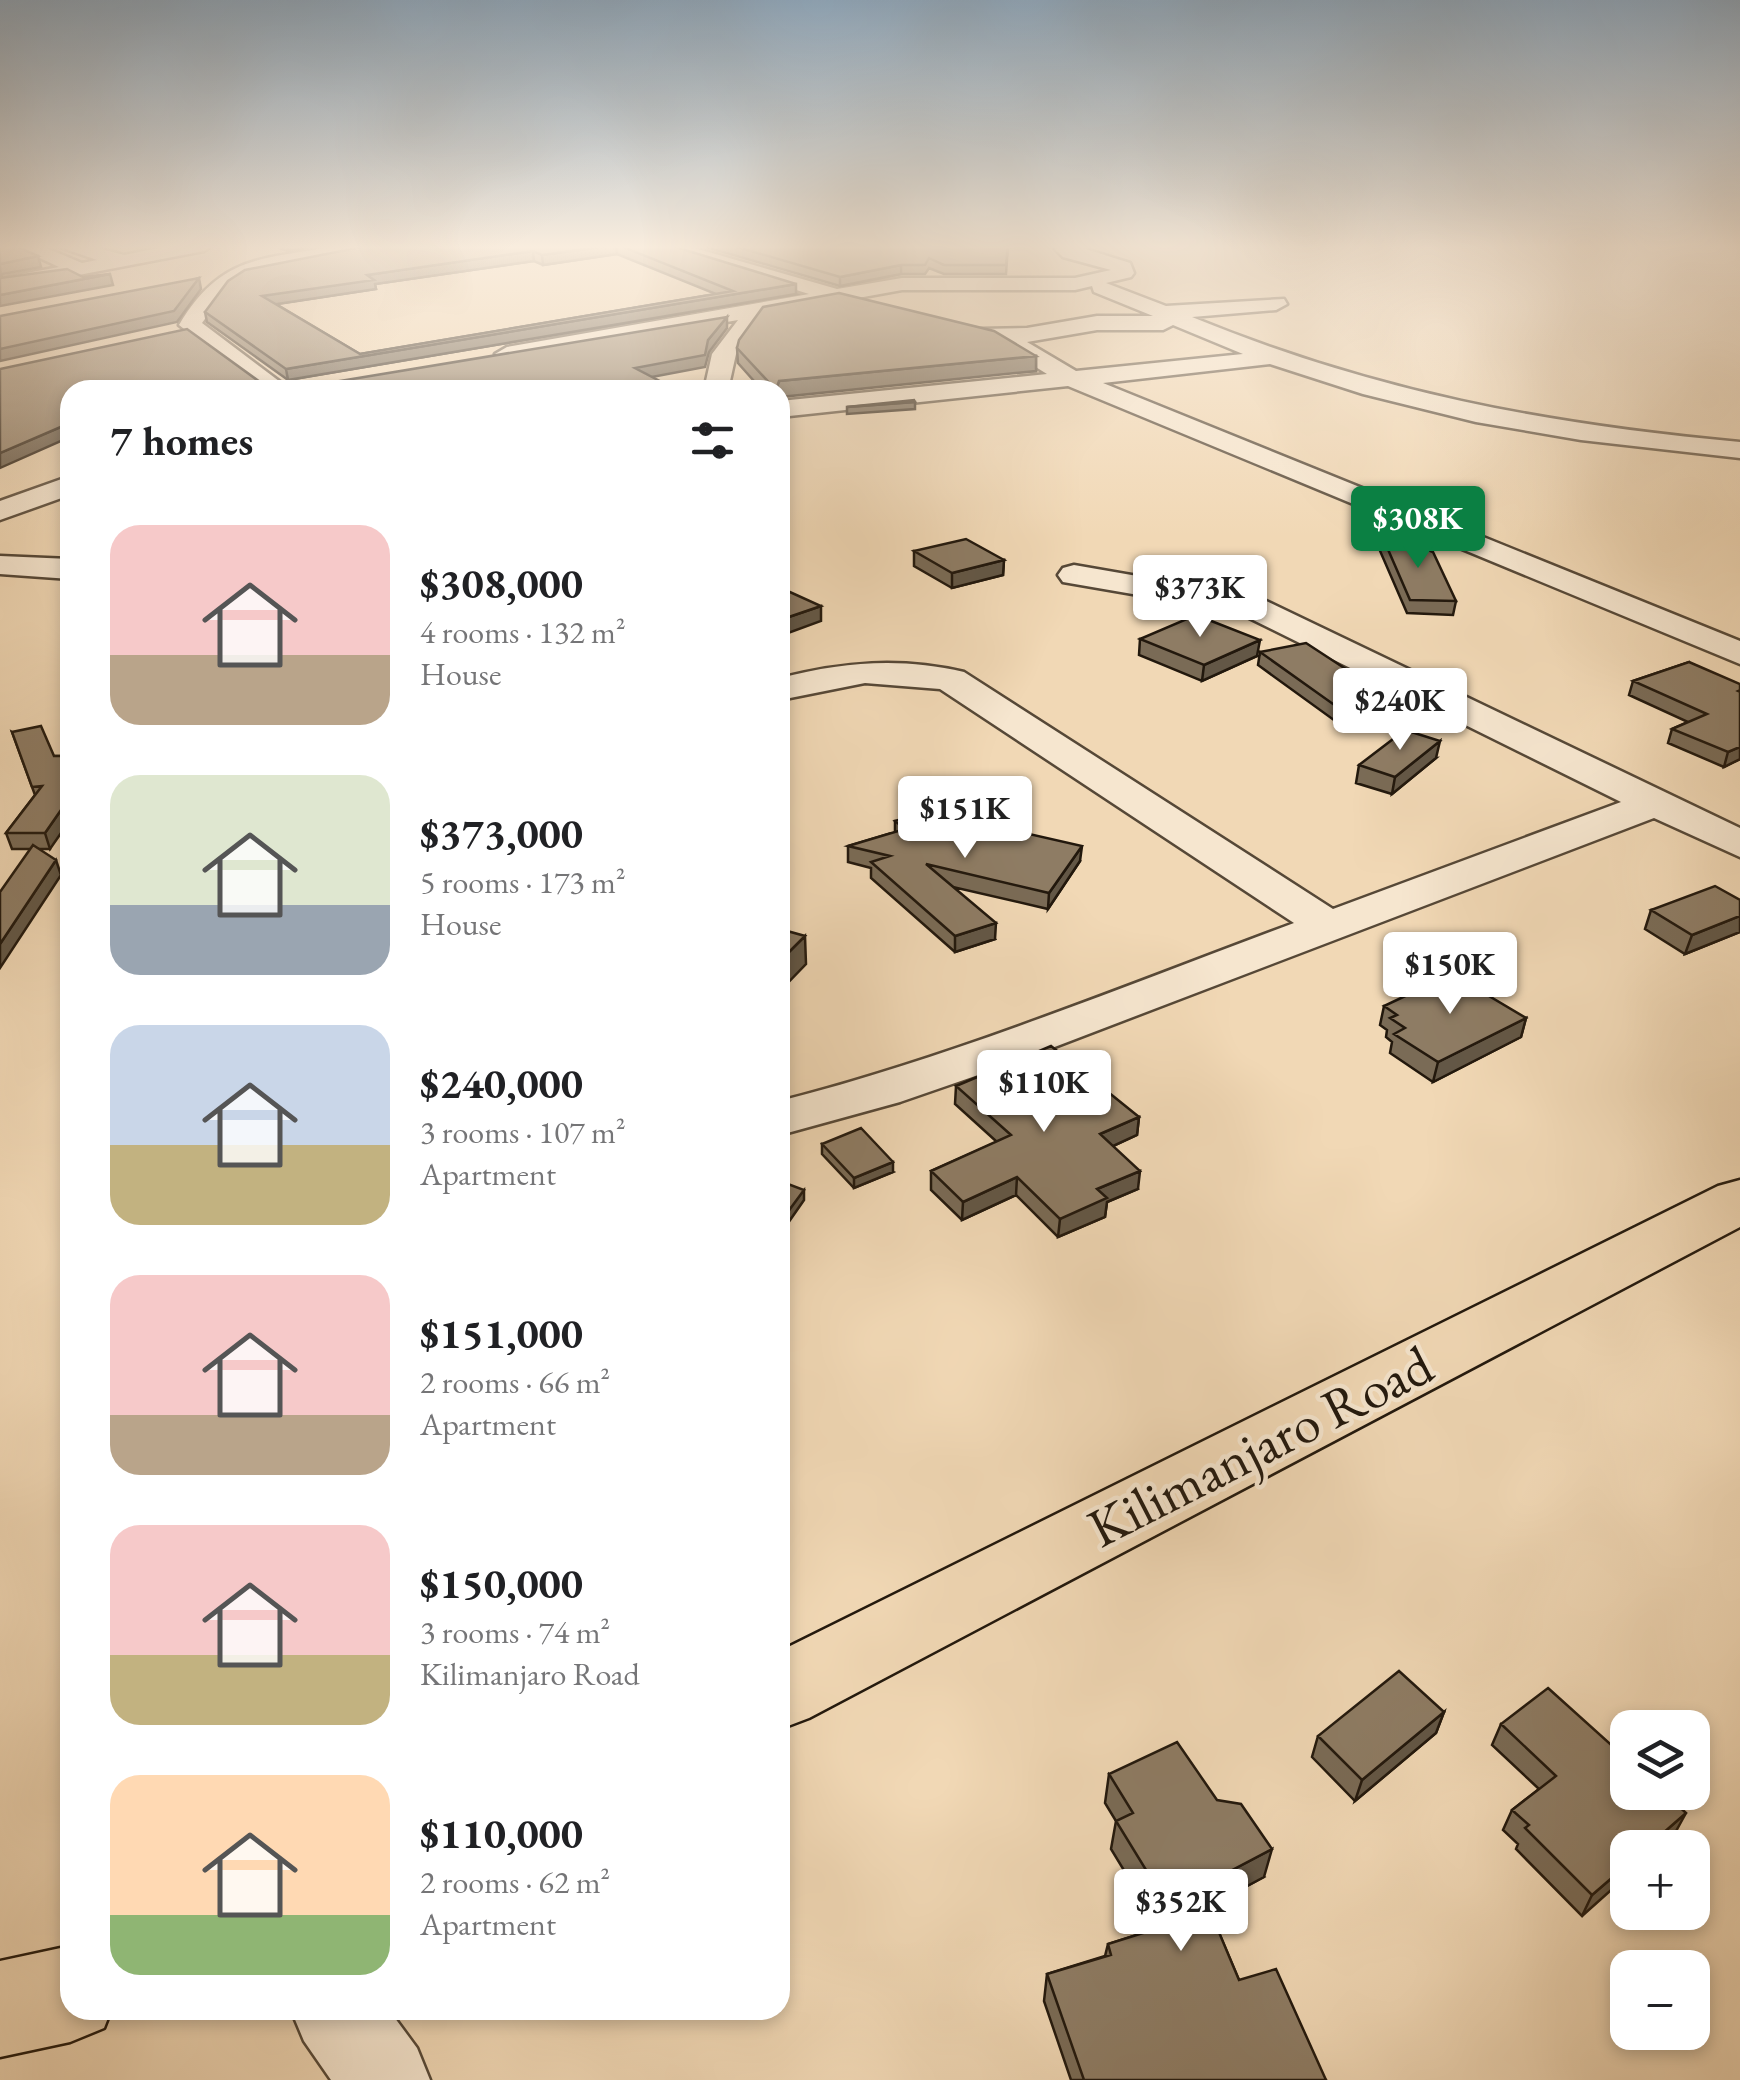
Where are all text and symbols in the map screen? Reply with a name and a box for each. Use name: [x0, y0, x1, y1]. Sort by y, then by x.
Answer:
text: 7 homes: [110, 413, 253, 468]
icon: filters: [685, 413, 740, 468]
pin: $308K: [1348, 486, 1488, 571]
text: $308K: [1373, 497, 1463, 539]
pin: $373K: [1130, 555, 1270, 640]
text: $308,000: [420, 556, 583, 611]
icon: home: [190, 565, 310, 685]
text: $373K: [1155, 566, 1245, 608]
text: 4 rooms · 132 m²: [420, 611, 626, 653]
text: House: [420, 653, 501, 695]
pin: $240K: [1330, 668, 1470, 753]
text: $240K: [1355, 679, 1445, 721]
pin: $151K: [895, 776, 1035, 861]
text: $151K: [920, 787, 1010, 829]
text: $373,000: [420, 806, 583, 861]
icon: home: [190, 815, 310, 935]
text: 5 rooms · 173 m²: [420, 861, 626, 903]
text: House: [420, 903, 501, 945]
pin: $150K: [1380, 932, 1520, 1017]
text: $150K: [1405, 943, 1495, 985]
pin: $110K: [974, 1050, 1114, 1135]
text: $240,000: [420, 1056, 583, 1111]
text: $110K: [999, 1061, 1089, 1103]
icon: home: [190, 1065, 310, 1185]
text: 3 rooms · 107 m²: [420, 1111, 626, 1153]
text: Apartment: [420, 1153, 556, 1195]
text: $151,000: [420, 1306, 583, 1361]
icon: home: [190, 1315, 310, 1435]
street label: Kilimanjaro Road: [1075, 1328, 1444, 1563]
text: 2 rooms · 66 m²: [420, 1361, 610, 1403]
text: Apartment: [420, 1403, 556, 1445]
text: $150,000: [420, 1556, 583, 1611]
icon: home: [190, 1565, 310, 1685]
text: 3 rooms · 74 m²: [420, 1611, 610, 1653]
text: Kilimanjaro Road: [420, 1653, 640, 1695]
map controls: [1610, 1710, 1710, 2050]
button: layers: [1610, 1710, 1710, 1810]
text: $110,000: [420, 1806, 583, 1861]
icon: home: [190, 1815, 310, 1935]
button: +: [1610, 1830, 1710, 1930]
text: 2 rooms · 62 m²: [420, 1861, 610, 1903]
pin: $352K: [1111, 1869, 1251, 1954]
text: $352K: [1136, 1880, 1226, 1922]
text: Apartment: [420, 1903, 556, 1945]
button: −: [1610, 1950, 1710, 2050]

